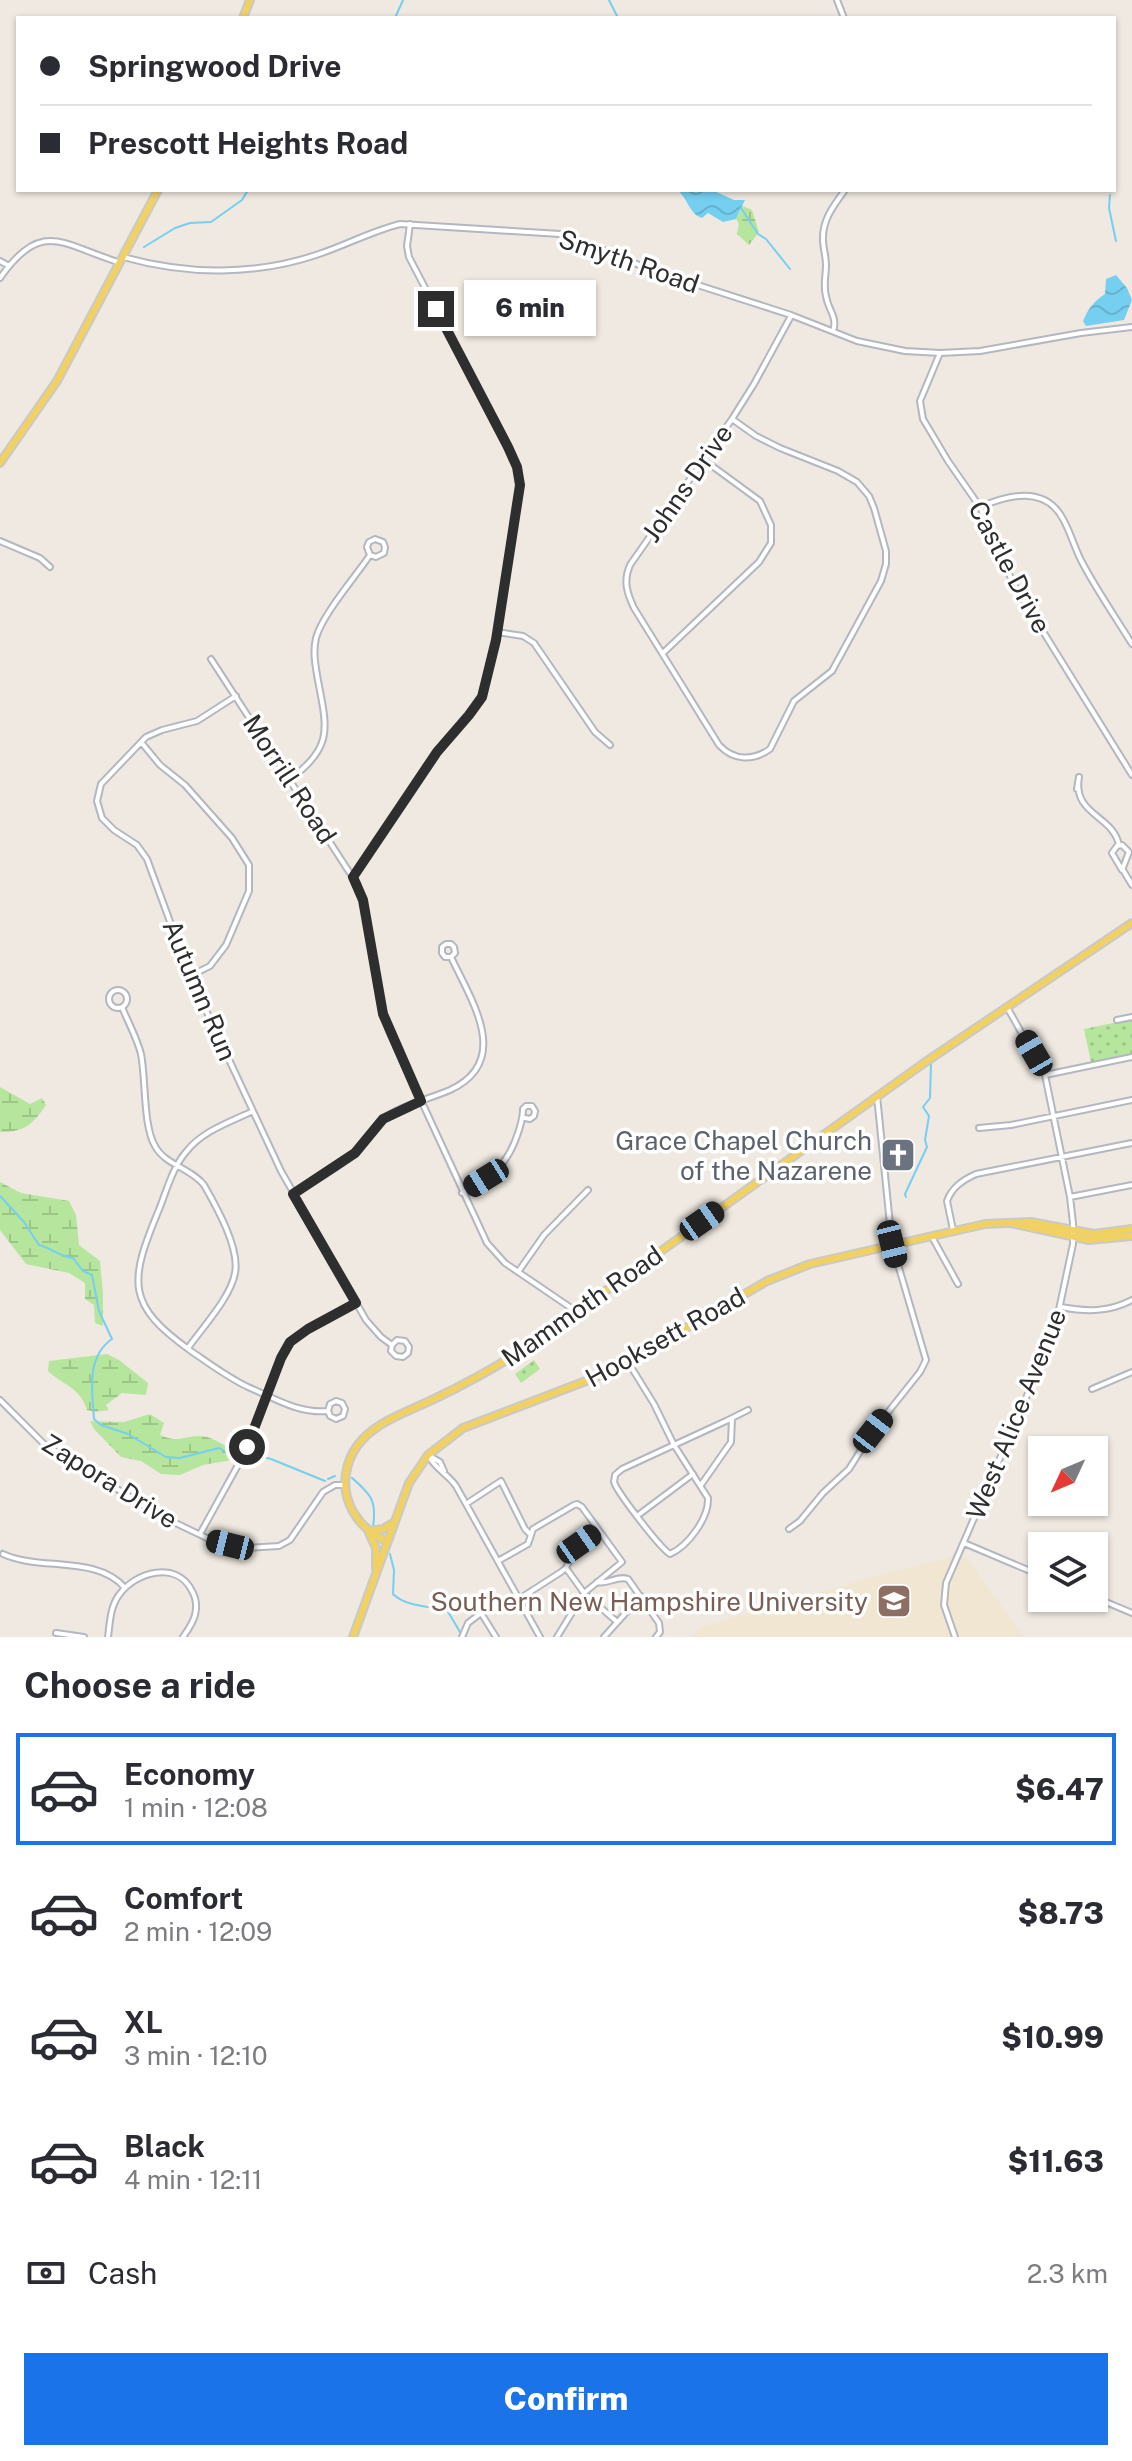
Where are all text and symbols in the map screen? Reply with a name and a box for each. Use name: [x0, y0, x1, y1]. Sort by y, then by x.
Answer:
text: Springwood Drive: [88, 48, 342, 84]
text: Prescott Heights Road: [88, 125, 408, 161]
street label: Smyth Road: [555, 223, 703, 299]
callout: 6 min: [464, 281, 596, 337]
route end: [418, 291, 454, 327]
text: 6 min: [495, 292, 565, 323]
street label: Johns Drive: [635, 418, 739, 548]
street label: Castle Drive: [962, 496, 1058, 638]
street label: Morrill Road: [237, 709, 343, 849]
street label: Autumn Run: [156, 915, 244, 1065]
car: [1012, 1026, 1056, 1080]
place label: Grace Chapel Church of the Nazarene: [615, 1125, 872, 1186]
church icon: Grace Chapel Church of the Nazarene: [879, 1136, 917, 1174]
car: [459, 1155, 513, 1201]
car: [675, 1197, 729, 1245]
car: [875, 1218, 909, 1270]
street label: Mammoth Road: [496, 1239, 668, 1373]
street label: Hooksett Road: [580, 1280, 750, 1394]
street label: West Alice Avenue: [960, 1304, 1072, 1524]
car: [849, 1405, 897, 1457]
street label: Zapora Drive: [37, 1427, 183, 1535]
route start: [229, 1429, 265, 1465]
north arrow: [1028, 1436, 1108, 1516]
map controls: [1028, 1436, 1108, 1612]
car: [552, 1520, 606, 1568]
car: [204, 1528, 256, 1562]
button: layers: [1028, 1532, 1108, 1612]
school or university icon: Southern New Hampshire University: [875, 1582, 913, 1620]
place label: Southern New Hampshire University: [430, 1586, 868, 1617]
text: Choose a ride: [24, 1664, 256, 1706]
icon: car: [28, 1753, 100, 1825]
text: Economy: [124, 1756, 255, 1792]
text: $6.47: [1015, 1771, 1104, 1807]
text: 1 min · 12:08: [124, 1792, 268, 1823]
icon: car: [28, 1877, 100, 1949]
text: Comfort: [124, 1880, 243, 1916]
text: $8.73: [1018, 1895, 1104, 1931]
text: 2 min · 12:09: [124, 1916, 272, 1947]
icon: car: [28, 2001, 100, 2073]
text: XL: [124, 2004, 163, 2040]
text: $10.99: [1001, 2019, 1104, 2055]
text: 3 min · 12:10: [124, 2040, 268, 2071]
icon: car: [28, 2125, 100, 2197]
text: Black: [124, 2128, 205, 2164]
text: $11.63: [1008, 2143, 1104, 2179]
text: 4 min · 12:11: [124, 2164, 262, 2195]
icon: cash: [24, 2251, 68, 2295]
text: Cash: [88, 2255, 157, 2291]
text: 2.3 km: [1027, 2258, 1108, 2289]
button: Confirm: [24, 2353, 1108, 2445]

